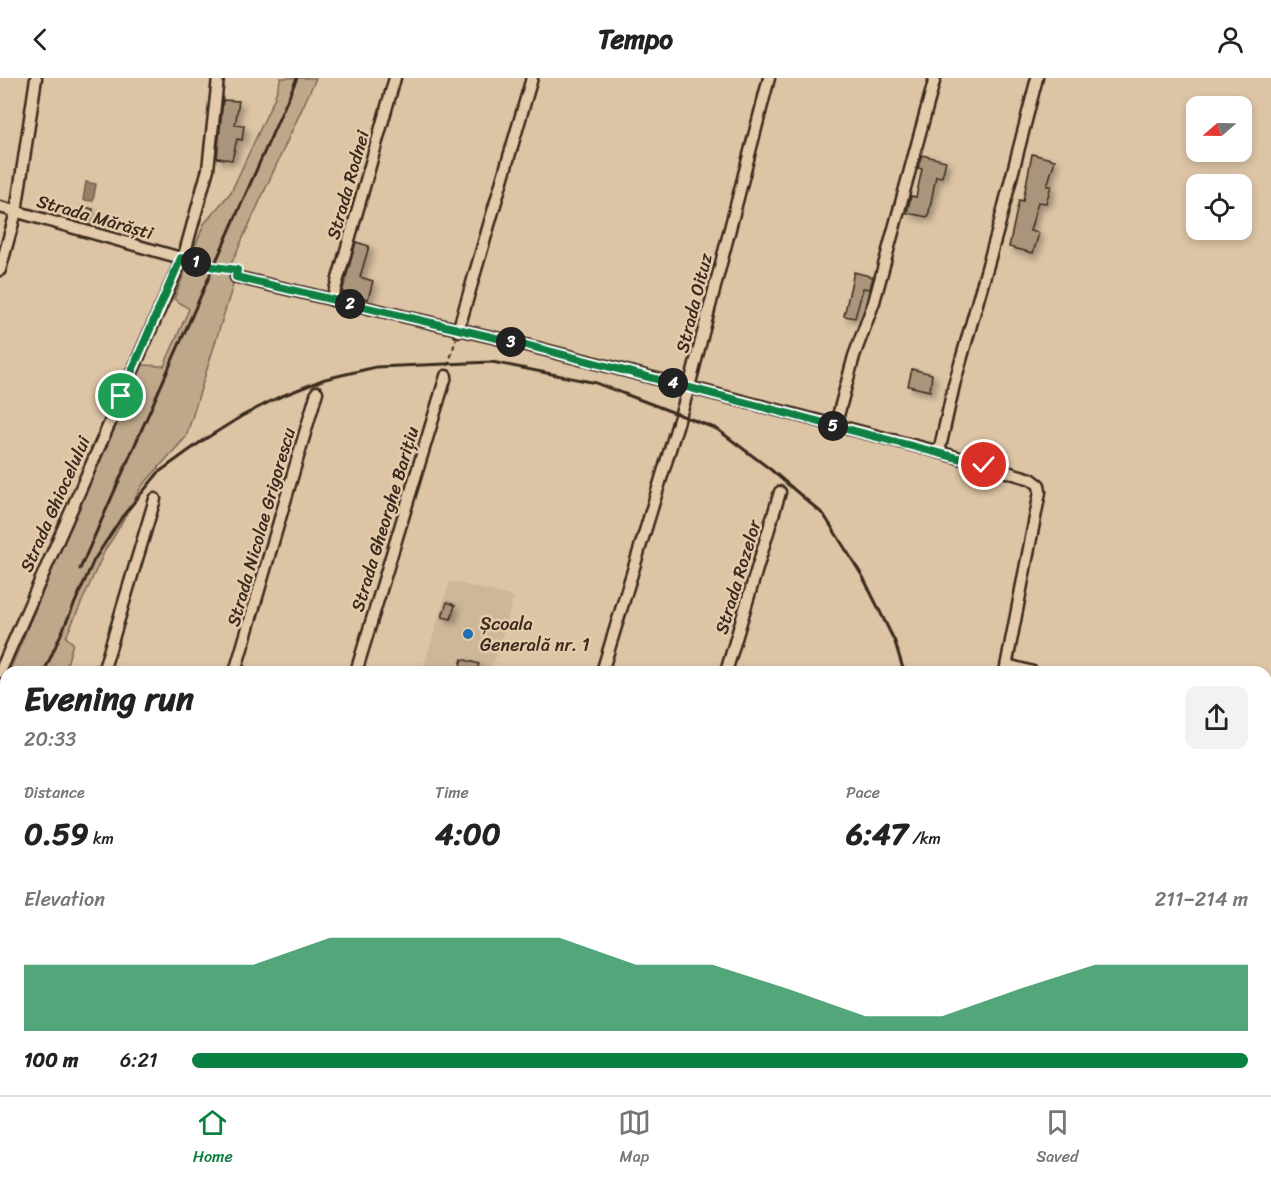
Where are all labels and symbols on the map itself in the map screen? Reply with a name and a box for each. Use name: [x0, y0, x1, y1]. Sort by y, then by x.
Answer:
north arrow: [1186, 96, 1252, 162]
street label: Strada Rodnei: [317, 126, 379, 243]
street label: Strada Mărăști: [33, 185, 158, 249]
pin: 1: [181, 247, 211, 277]
street label: Strada Oituz: [666, 249, 722, 356]
pin: 2: [335, 289, 365, 319]
pin: 3: [496, 327, 526, 357]
pin: 4: [658, 368, 688, 398]
pin: [95, 370, 146, 421]
pin: 5: [818, 411, 848, 441]
street label: Strada Gheorghe Barițiu: [342, 422, 429, 616]
street label: Strada Nicolae Grigorescu: [217, 423, 305, 630]
street label: Strada Ghiocelului: [11, 430, 100, 577]
pin: [958, 439, 1009, 490]
street label: Strada Rozelor: [705, 514, 771, 638]
place label: Școala Generală nr. 1: [480, 608, 590, 661]
marker: Școala Generală nr. 1: [461, 627, 475, 641]

